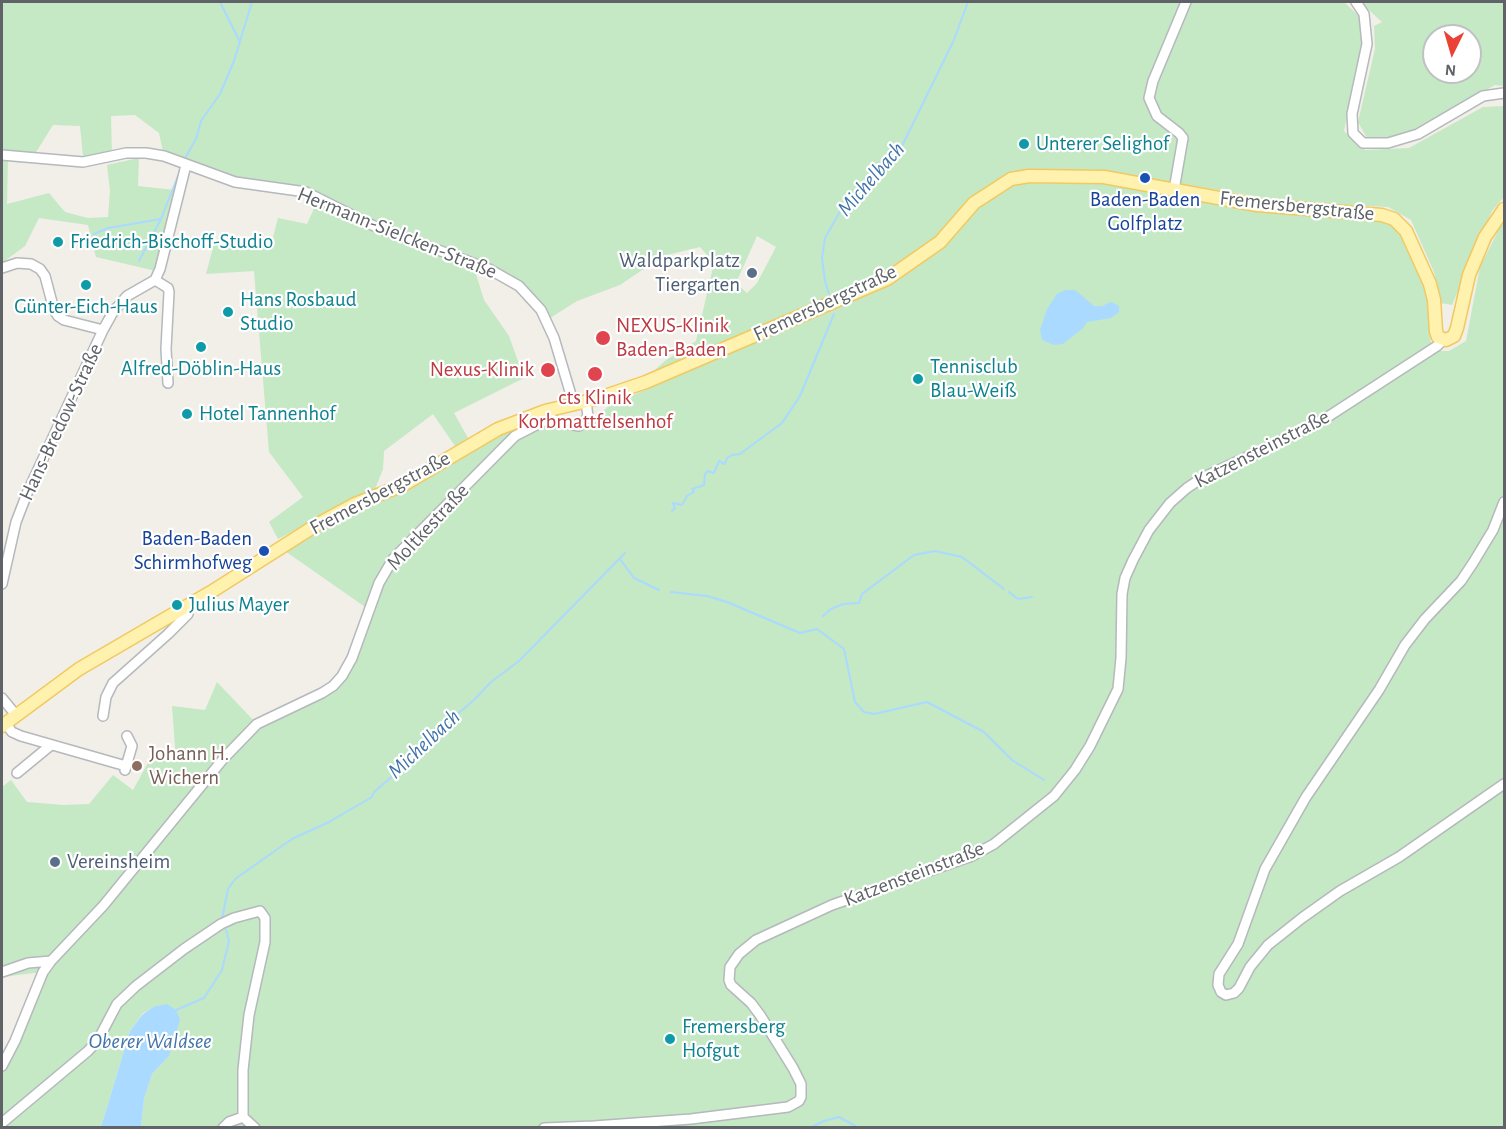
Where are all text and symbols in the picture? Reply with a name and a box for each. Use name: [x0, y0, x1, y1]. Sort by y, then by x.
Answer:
north arrow: [1422, 24, 1482, 84]
text: N: [1444, 61, 1457, 78]
place label: Unterer Selighof: [1036, 131, 1169, 157]
water label: Michelbach: [832, 136, 910, 222]
marker: Unterer Selighof: [1017, 137, 1031, 151]
marker: Baden-Baden Golfplatz: [1138, 171, 1152, 185]
street label: Hermann-Sielcken-Straße: [294, 181, 500, 285]
street label: Fremersbergstraße: [1218, 185, 1376, 227]
place label: Baden-Baden Golfplatz: [1090, 187, 1200, 237]
place label: Friedrich-Bischoff-Studio: [70, 229, 273, 255]
marker: Friedrich-Bischoff-Studio: [51, 235, 65, 249]
place label: Waldparkplatz Tiergarten: [619, 248, 740, 298]
street label: Fremersbergstraße: [749, 259, 901, 347]
marker: Waldparkplatz Tiergarten: [745, 266, 759, 280]
marker: Günter-Eich-Haus: [79, 278, 93, 292]
place label: Hans Rosbaud Studio: [240, 287, 357, 337]
place label: Günter-Eich-Haus: [14, 294, 158, 320]
marker: Hans Rosbaud Studio: [221, 305, 235, 319]
place label: NEXUS-Klinik Baden-Baden: [616, 313, 729, 363]
marker: NEXUS-Klinik Baden-Baden: [594, 329, 612, 347]
street label: Hans-Bredow-Straße: [14, 339, 108, 505]
marker: Alfred-Döblin-Haus: [194, 340, 208, 354]
place label: Tennisclub Blau-Weiß: [930, 354, 1018, 404]
place label: Alfred-Döblin-Haus: [121, 356, 281, 382]
place label: Nexus-Klinik: [430, 357, 534, 383]
marker: Nexus-Klinik: [539, 361, 557, 379]
marker: cts Klinik Korbmattfelsenhof: [586, 365, 604, 383]
marker: Tennisclub Blau-Weiß: [911, 372, 925, 386]
place label: cts Klinik Korbmattfelsenhof: [518, 385, 672, 435]
place label: Hotel Tannenhof: [199, 401, 336, 427]
street label: Katzensteinstraße: [1190, 404, 1334, 494]
marker: Hotel Tannenhof: [180, 407, 194, 421]
street label: Fremersbergstraße: [305, 445, 455, 541]
street label: Moltkestraße: [382, 478, 474, 576]
place label: Baden-Baden Schirmhofweg: [134, 526, 252, 576]
marker: Baden-Baden Schirmhofweg: [257, 544, 271, 558]
place label: Julius Mayer: [189, 592, 289, 618]
marker: Julius Mayer: [170, 598, 184, 612]
water label: Michelbach: [382, 704, 466, 784]
place label: Johann H. Wichern: [149, 741, 229, 791]
marker: Johann H. Wichern: [130, 759, 144, 773]
street label: Katzensteinstraße: [840, 836, 988, 912]
place label: Vereinsheim: [67, 849, 170, 875]
marker: Vereinsheim: [48, 855, 62, 869]
place label: Fremersberg Hofgut: [682, 1014, 785, 1064]
water label: Oberer Waldsee: [88, 1028, 212, 1054]
marker: Fremersberg Hofgut: [663, 1032, 677, 1046]

